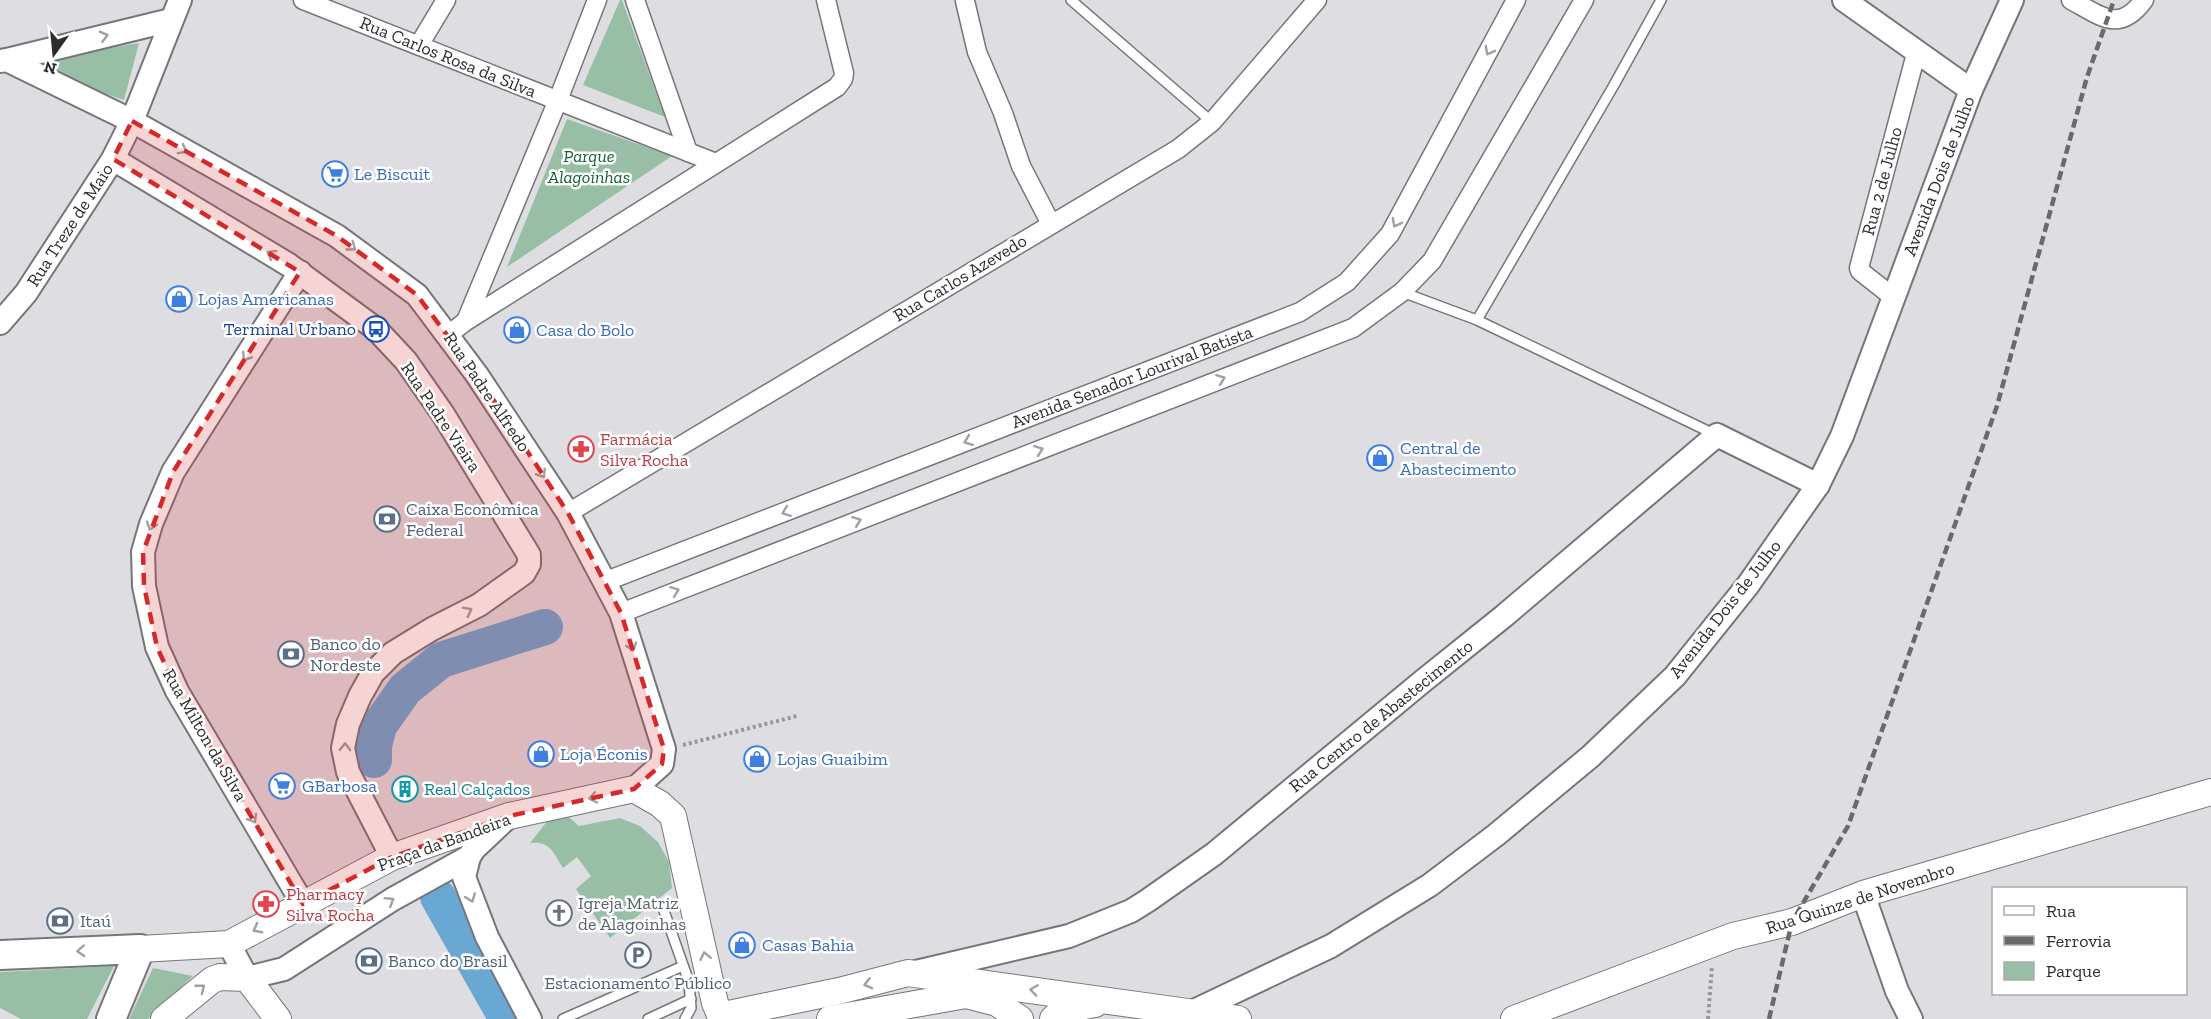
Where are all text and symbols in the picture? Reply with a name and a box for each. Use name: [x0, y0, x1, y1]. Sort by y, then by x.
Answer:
street label: Rua Carlos Rosa da Silva: [357, 12, 540, 103]
north arrow: [24, 24, 84, 84]
one-way arrow: [99, 31, 109, 44]
one-way arrow: [1485, 45, 1496, 56]
text: N: [42, 57, 59, 79]
street label: Avenida Dois de Julho: [1898, 93, 1980, 259]
street label: Rua 2 de Julho: [1857, 124, 1907, 238]
one-way arrow: [177, 142, 187, 154]
park label: Parque Alagoinhas: [547, 145, 630, 188]
street label: Rua Treze de Maio: [22, 159, 118, 291]
supermarket icon: Le Biscuit: [320, 159, 350, 189]
place label: Le Biscuit: [354, 163, 431, 185]
one-way arrow: [1392, 217, 1403, 227]
street label: Rua Carlos Azevedo: [889, 229, 1031, 327]
one-way arrow: [345, 240, 356, 251]
one-way arrow: [267, 250, 277, 262]
shop icon: Lojas Americanas: [164, 284, 194, 314]
place label: Lojas Americanas: [198, 288, 334, 310]
bus stop icon: Terminal Urbano: [361, 314, 391, 344]
shop icon: Casa do Bolo: [502, 315, 532, 345]
place label: Terminal Urbano: [224, 318, 356, 340]
place label: Casa do Bolo: [536, 319, 634, 341]
street label: Avenida Senador Lourival Batista: [1008, 321, 1256, 433]
street label: Rua Padre Alfredo: [439, 328, 535, 456]
one-way arrow: [242, 350, 253, 361]
street label: Rua Padre Vieira: [396, 358, 486, 477]
one-way arrow: [1214, 374, 1225, 386]
place label: Farmácia Silva Rocha: [600, 428, 689, 471]
pharmacy icon: Farmácia Silva Rocha: [566, 434, 596, 464]
one-way arrow: [963, 434, 974, 446]
place label: Central de Abastecimento: [1400, 437, 1517, 480]
shop icon: Central de Abastecimento: [1365, 443, 1395, 473]
one-way arrow: [1033, 445, 1044, 457]
one-way arrow: [535, 468, 546, 479]
place label: Caixa Econômica Federal: [406, 498, 539, 541]
bank icon: Caixa Econômica Federal: [372, 504, 402, 534]
one-way arrow: [781, 504, 792, 517]
one-way arrow: [851, 515, 862, 528]
one-way arrow: [146, 520, 158, 531]
street label: Avenida Dois de Julho: [1664, 536, 1786, 682]
one-way arrow: [670, 586, 680, 599]
one-way arrow: [461, 606, 472, 618]
place label: Banco do Nordeste: [310, 633, 381, 676]
street label: Rua Centro de Abastecimento: [1285, 635, 1477, 797]
bank icon: Banco do Nordeste: [276, 639, 306, 669]
one-way arrow: [625, 641, 637, 652]
street label: Rua Milton da Silva: [158, 665, 252, 806]
shop icon: Loja Éconis: [526, 739, 556, 769]
one-way arrow: [339, 742, 351, 751]
place label: Loja Éconis: [560, 743, 648, 765]
shop icon: Lojas Guaibim: [742, 744, 772, 774]
place label: Lojas Guaibim: [777, 748, 888, 770]
supermarket icon: GBarbosa: [267, 771, 297, 801]
building icon: Real Calçados: [390, 774, 420, 804]
place label: GBarbosa: [302, 775, 377, 797]
place label: Real Calçados: [424, 778, 530, 800]
one-way arrow: [588, 791, 598, 804]
street label: Praça da Bandeira: [375, 808, 514, 876]
one-way arrow: [246, 813, 258, 823]
street label: Rua Quinze de Novembro: [1763, 857, 1957, 939]
place label: Pharmacy Silva Rocha: [286, 883, 375, 926]
legend: [1992, 887, 2187, 995]
pharmacy icon: Pharmacy Silva Rocha: [251, 889, 281, 919]
one-way arrow: [464, 892, 477, 903]
place label: Igreja Matriz de Alagoinhas: [578, 892, 686, 935]
one-way arrow: [384, 897, 394, 909]
church icon: Igreja Matriz de Alagoinhas: [544, 898, 574, 928]
text: Rua: [2046, 900, 2076, 922]
bank icon: Itaú: [45, 906, 75, 936]
place label: Itaú: [80, 910, 111, 932]
one-way arrow: [253, 922, 263, 933]
shop icon: Casas Bahia: [727, 930, 757, 960]
text: Ferrovia: [2046, 930, 2111, 952]
place label: Casas Bahia: [762, 934, 855, 956]
parking icon: Estacionamento Público: [623, 940, 653, 970]
one-way arrow: [77, 945, 86, 958]
bank icon: Banco do Brasil: [354, 946, 384, 976]
place label: Banco do Brasil: [388, 950, 508, 972]
one-way arrow: [699, 951, 712, 961]
text: Parque: [2046, 960, 2101, 982]
place label: Estacionamento Público: [544, 972, 732, 994]
one-way arrow: [863, 976, 873, 989]
one-way arrow: [195, 984, 206, 995]
one-way arrow: [1030, 984, 1039, 996]

